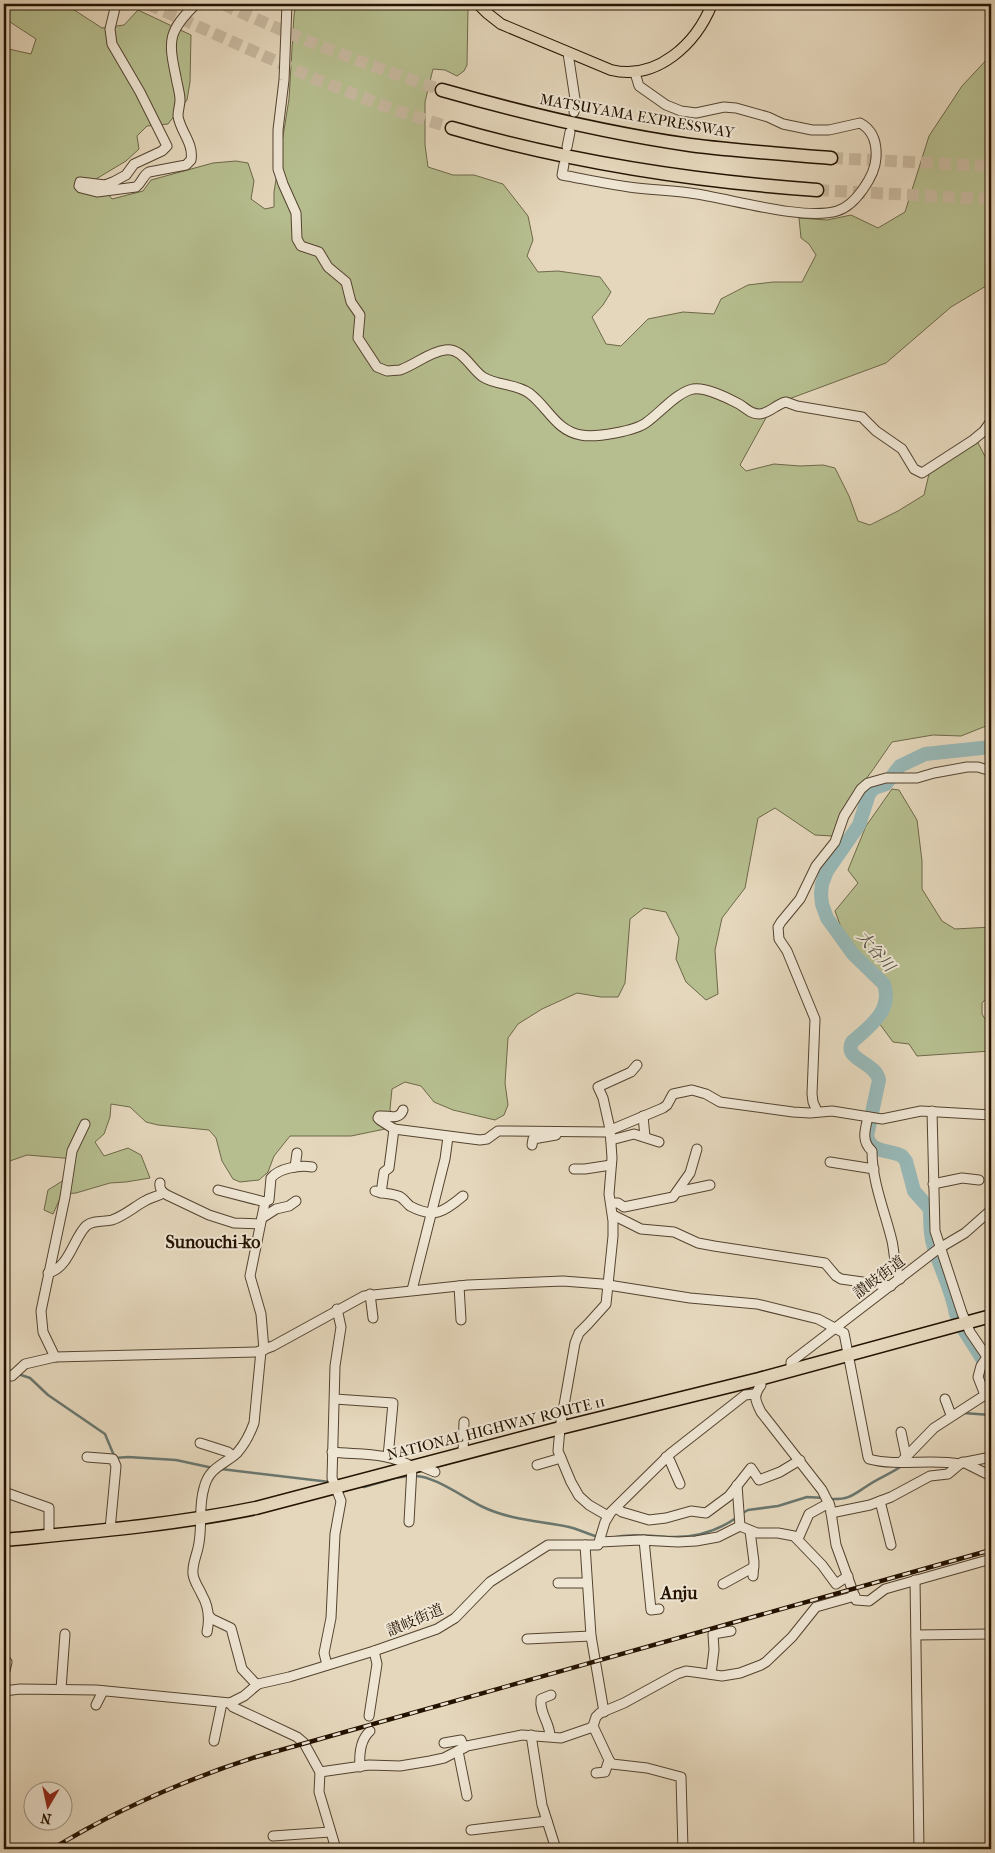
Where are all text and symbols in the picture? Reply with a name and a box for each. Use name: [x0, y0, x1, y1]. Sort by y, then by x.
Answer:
street label: MATSUYAMA EXPRESSWAY: [538, 90, 737, 142]
water label: 大谷川: [853, 927, 900, 977]
district label: Sunouchi-ko: [166, 1232, 260, 1253]
street label: 讃岐街道: [850, 1252, 908, 1302]
street label: NATIONAL HIGHWAY ROUTE 11: [385, 1392, 607, 1464]
district label: Anju: [660, 1583, 698, 1604]
street label: 讃岐街道: [384, 1600, 446, 1640]
north arrow: [22, 1780, 72, 1830]
text: N: [39, 1809, 53, 1828]

